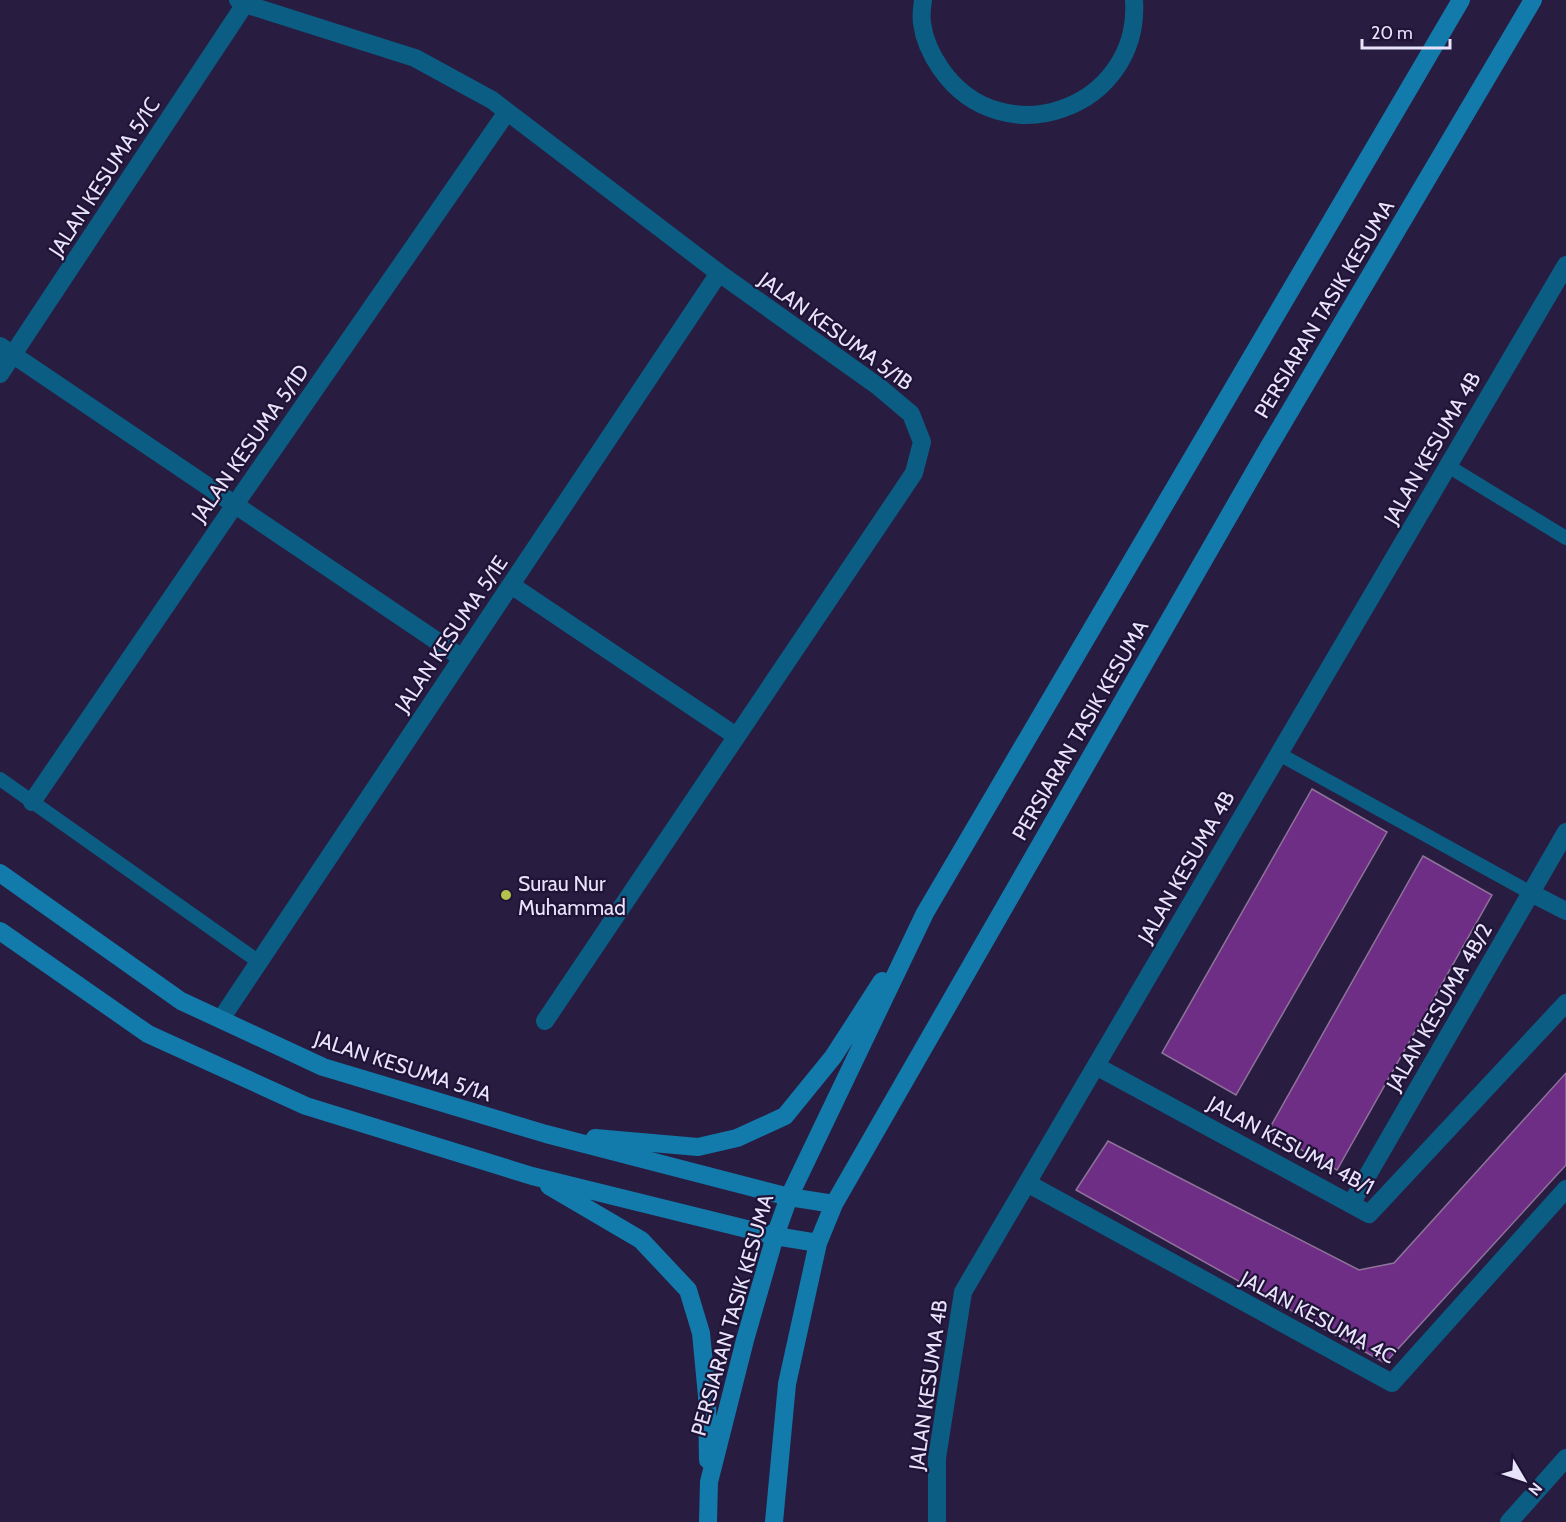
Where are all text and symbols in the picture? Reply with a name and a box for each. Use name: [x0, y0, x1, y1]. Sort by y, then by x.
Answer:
scale bar: [1362, 12, 1450, 50]
text: 20 m: [1371, 22, 1413, 44]
street label: JALAN KESUMA 5/1C: [43, 93, 165, 262]
street label: PERSIARAN TASIK KESUMA: [1249, 195, 1399, 423]
street label: JALAN KESUMA 5/1B: [753, 266, 918, 395]
street label: JALAN KESUMA 5/1D: [186, 359, 314, 528]
street label: JALAN KESUMA 4B: [1378, 368, 1486, 529]
street label: JALAN KESUMA 5/1E: [389, 551, 513, 718]
street label: PERSIARAN TASIK KESUMA: [1007, 615, 1153, 845]
street label: JALAN KESUMA 4B: [1132, 787, 1240, 948]
place label: Surau Nur Muhammad: [518, 871, 626, 920]
marker: Surau Nur Muhammad: [499, 888, 513, 902]
street label: JALAN KESUMA 4B/2: [1380, 919, 1497, 1096]
street label: JALAN KESUMA 5/1A: [310, 1025, 495, 1106]
street label: JALAN KESUMA 4B/1: [1203, 1090, 1379, 1199]
street label: PERSIARAN TASIK KESUMA: [686, 1191, 778, 1439]
street label: JALAN KESUMA 4C: [1235, 1265, 1400, 1368]
street label: JALAN KESUMA 4B: [904, 1298, 952, 1473]
north arrow: [1494, 1450, 1554, 1510]
text: N: [1524, 1479, 1546, 1499]

